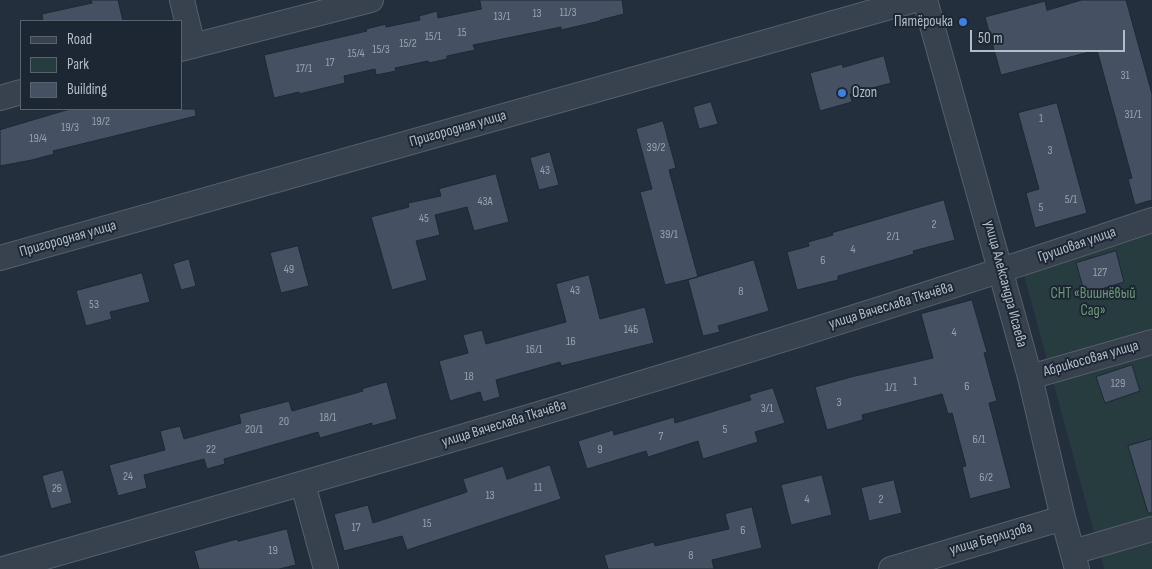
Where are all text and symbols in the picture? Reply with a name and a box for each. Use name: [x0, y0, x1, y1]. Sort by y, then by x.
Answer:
house number: 11/3: [559, 6, 577, 20]
house number: 13: [532, 7, 542, 21]
house number: 13/1: [494, 10, 510, 24]
place label: Пятёрочка: [894, 13, 953, 31]
marker: Пятёрочка: [957, 16, 969, 28]
legend: [20, 20, 182, 110]
scale bar: [972, 20, 1127, 52]
house number: 15: [457, 26, 467, 40]
text: 50 m: [978, 29, 1003, 48]
text: Road: [67, 30, 92, 49]
house number: 15/1: [425, 30, 441, 44]
house number: 15/2: [399, 37, 417, 51]
house number: 15/3: [372, 43, 390, 57]
house number: 15/4: [347, 47, 365, 61]
text: Park: [67, 55, 89, 74]
house number: 17: [326, 56, 334, 70]
house number: 17/1: [296, 62, 312, 76]
house number: 31: [1120, 69, 1130, 83]
text: Building: [67, 80, 107, 99]
place label: Ozon: [852, 84, 877, 102]
marker: Ozon: [836, 87, 848, 99]
street label: Пригородная улица: [407, 107, 509, 151]
house number: 31/1: [1124, 108, 1142, 122]
house number: 1: [1039, 112, 1043, 126]
house number: 19/2: [92, 115, 110, 129]
house number: 19/3: [61, 121, 79, 135]
house number: 19/4: [29, 132, 47, 146]
house number: 39/2: [647, 141, 665, 155]
house number: 3: [1047, 144, 1053, 158]
house number: 43: [540, 164, 550, 178]
house number: 5/1: [1065, 193, 1077, 207]
house number: 43А: [477, 195, 493, 209]
house number: 5: [1039, 201, 1043, 215]
house number: 45: [419, 212, 429, 226]
street label: Пригородная улица: [17, 217, 119, 261]
house number: 2: [932, 218, 936, 232]
street label: улица Александра Исаева: [979, 219, 1031, 349]
street label: Грушовая улица: [1036, 223, 1118, 267]
house number: 39/1: [660, 228, 678, 242]
house number: 2/1: [887, 230, 899, 244]
house number: 4: [850, 243, 856, 257]
house number: 6: [820, 254, 826, 268]
house number: 49: [284, 263, 294, 277]
house number: 127: [1093, 266, 1107, 280]
street label: улица Вячеслава Ткачёва: [827, 278, 955, 334]
house number: 43: [570, 284, 580, 298]
house number: 8: [738, 285, 744, 299]
park label: СНТ «Вишнёвый Cад»: [1050, 285, 1136, 320]
house number: 53: [89, 298, 99, 312]
house number: 14Б: [624, 323, 638, 337]
house number: 4: [951, 326, 957, 340]
house number: 16: [566, 335, 576, 349]
street label: Абрикосовая улица: [1041, 337, 1141, 381]
house number: 16/1: [525, 343, 543, 357]
house number: 18: [464, 370, 474, 384]
house number: 1: [913, 375, 917, 389]
house number: 129: [1111, 377, 1125, 391]
house number: 6: [964, 380, 970, 394]
house number: 1/1: [885, 381, 897, 395]
street label: улица Вячеслава Ткачёва: [440, 396, 568, 452]
house number: 3: [836, 396, 842, 410]
house number: 3/1: [761, 402, 773, 416]
house number: 18/1: [319, 411, 337, 425]
house number: 20: [279, 415, 289, 429]
house number: 20/1: [245, 423, 263, 437]
house number: 5: [723, 423, 727, 437]
house number: 7: [659, 430, 663, 444]
house number: 6/1: [973, 433, 985, 447]
house number: 22: [206, 443, 216, 457]
house number: 9: [597, 443, 603, 457]
house number: 24: [123, 470, 133, 484]
house number: 6/2: [979, 471, 993, 485]
house number: 11: [534, 481, 542, 495]
house number: 26: [52, 482, 62, 496]
house number: 13: [485, 489, 495, 503]
house number: 4: [804, 493, 810, 507]
house number: 2: [879, 493, 883, 507]
house number: 15: [422, 517, 432, 531]
street label: улица Берлизова: [947, 519, 1035, 559]
house number: 17: [352, 521, 360, 535]
house number: 6: [740, 524, 746, 538]
house number: 19: [268, 544, 278, 558]
house number: 8: [688, 549, 694, 563]

